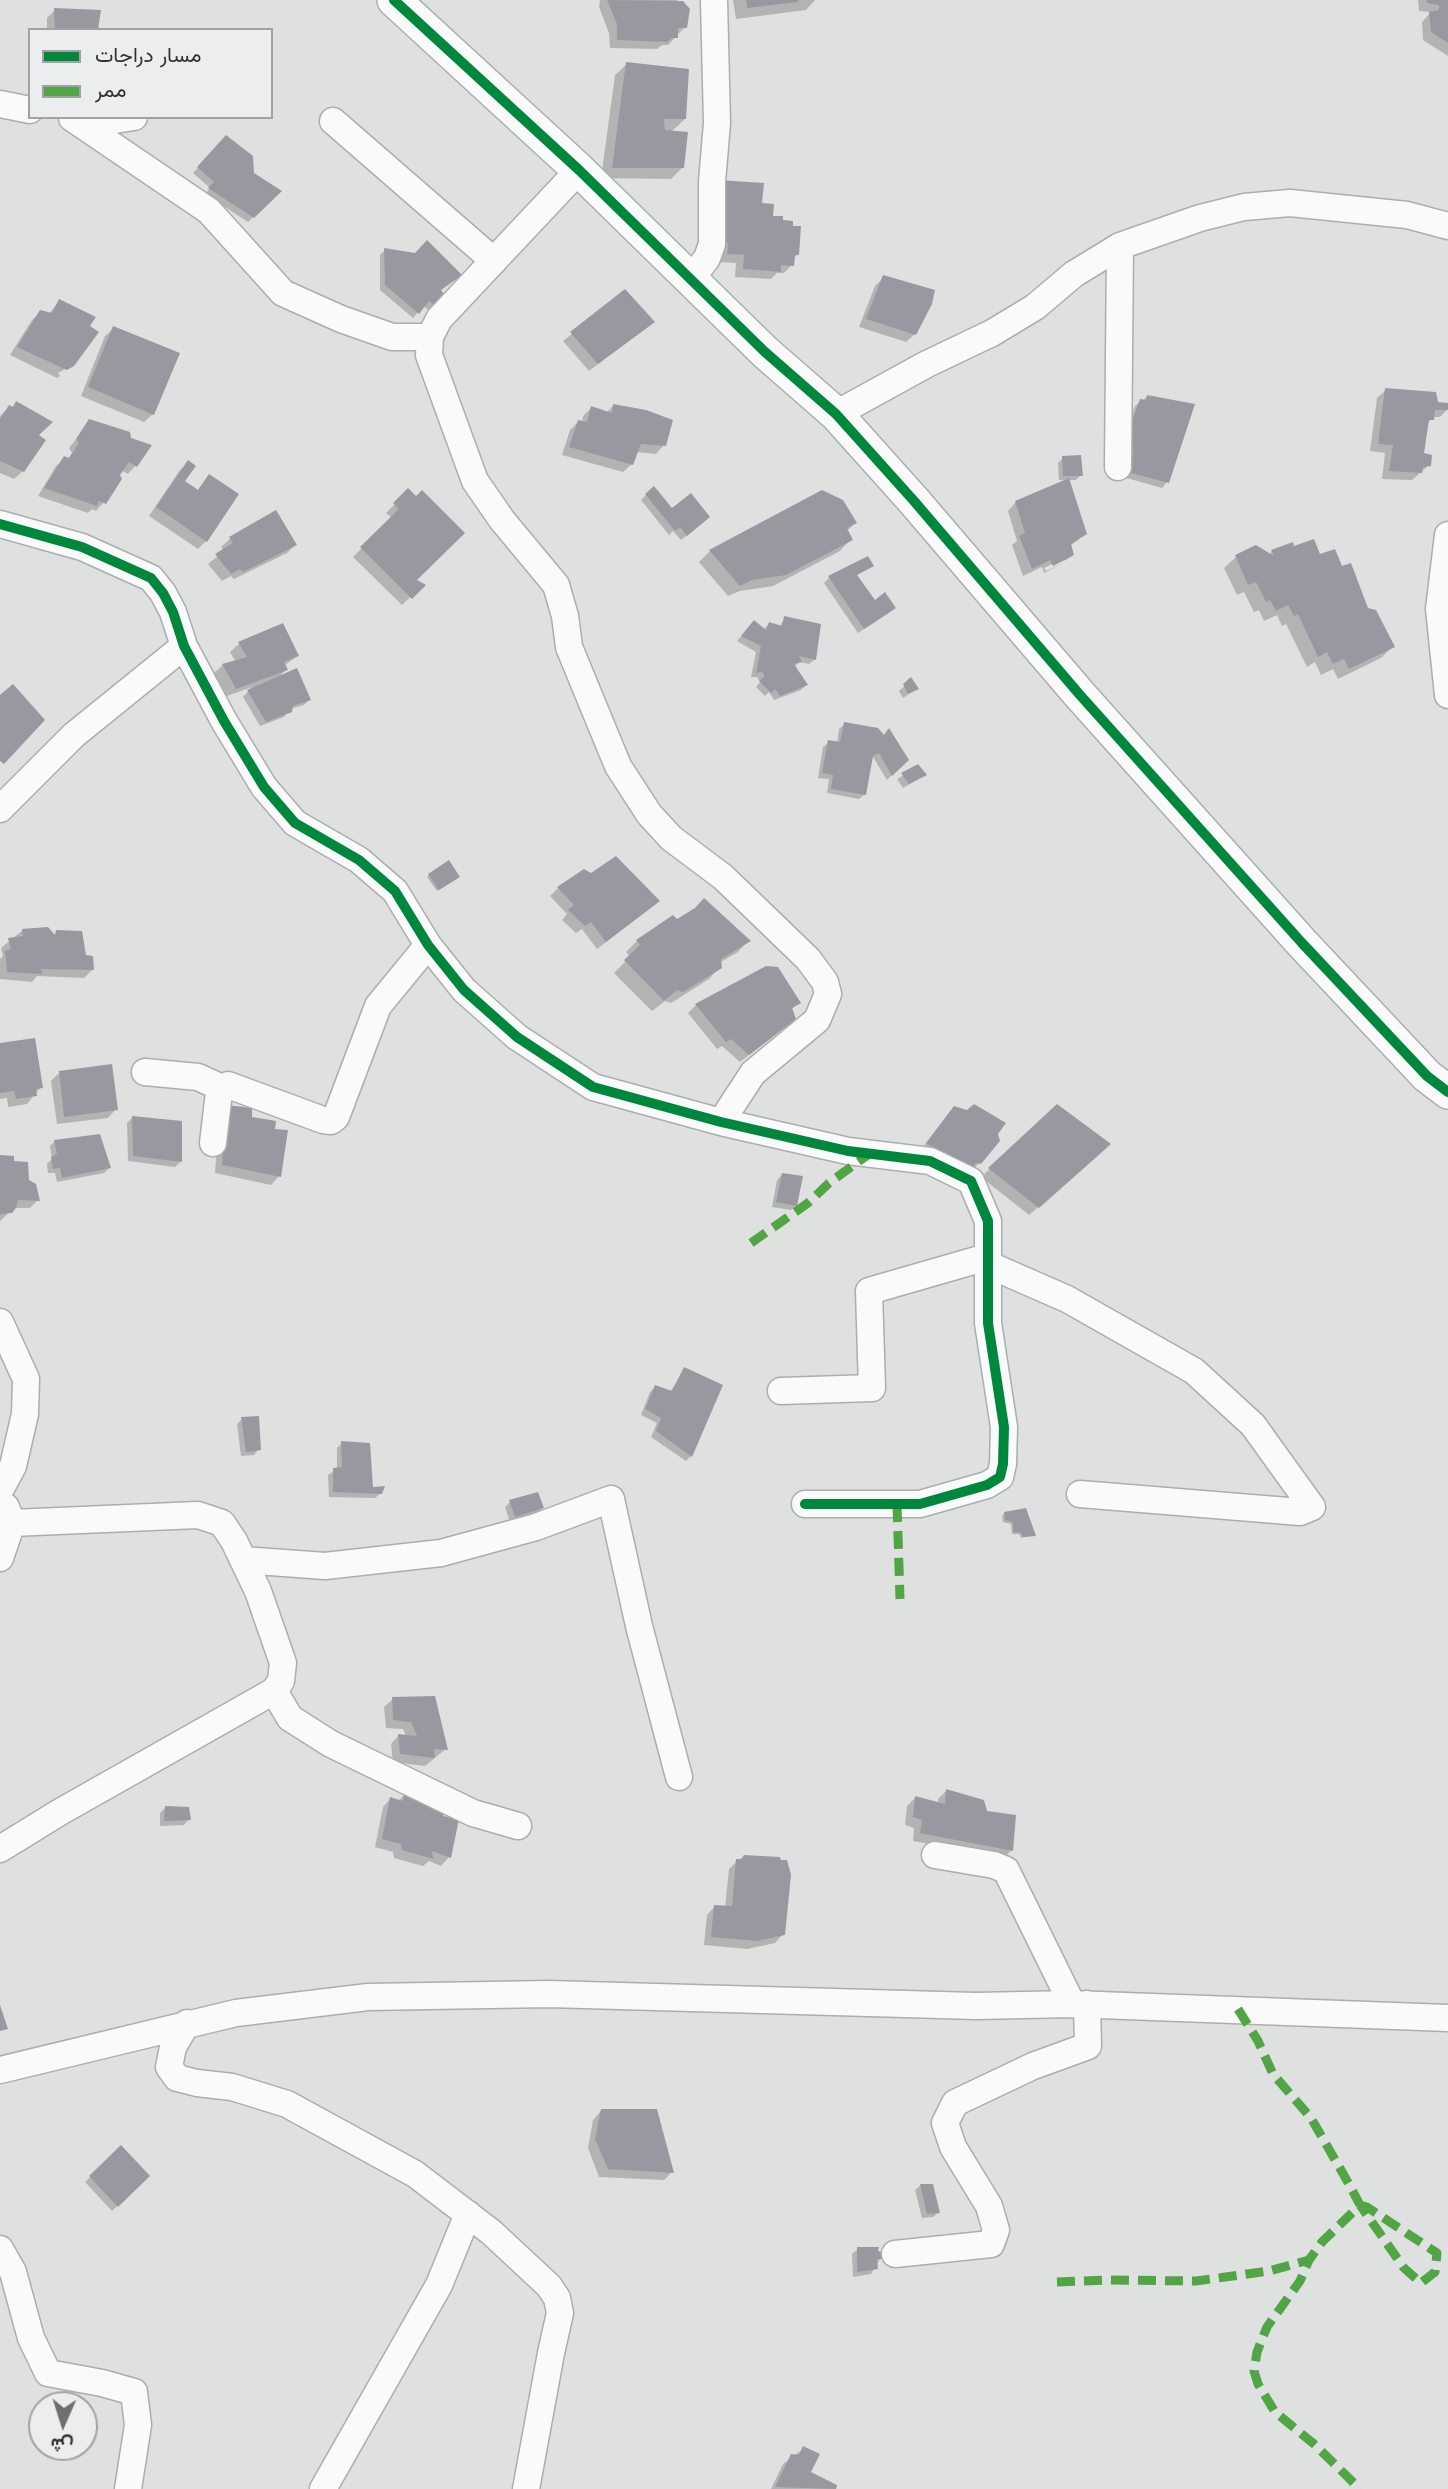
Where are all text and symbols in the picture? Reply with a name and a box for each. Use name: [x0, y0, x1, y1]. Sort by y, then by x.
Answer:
legend: [28, 28, 273, 119]
text: مسار دراجات: [95, 40, 202, 70]
text: ممر: [95, 75, 126, 105]
north arrow: [28, 2391, 98, 2461]
text: ش: [50, 2431, 74, 2460]

